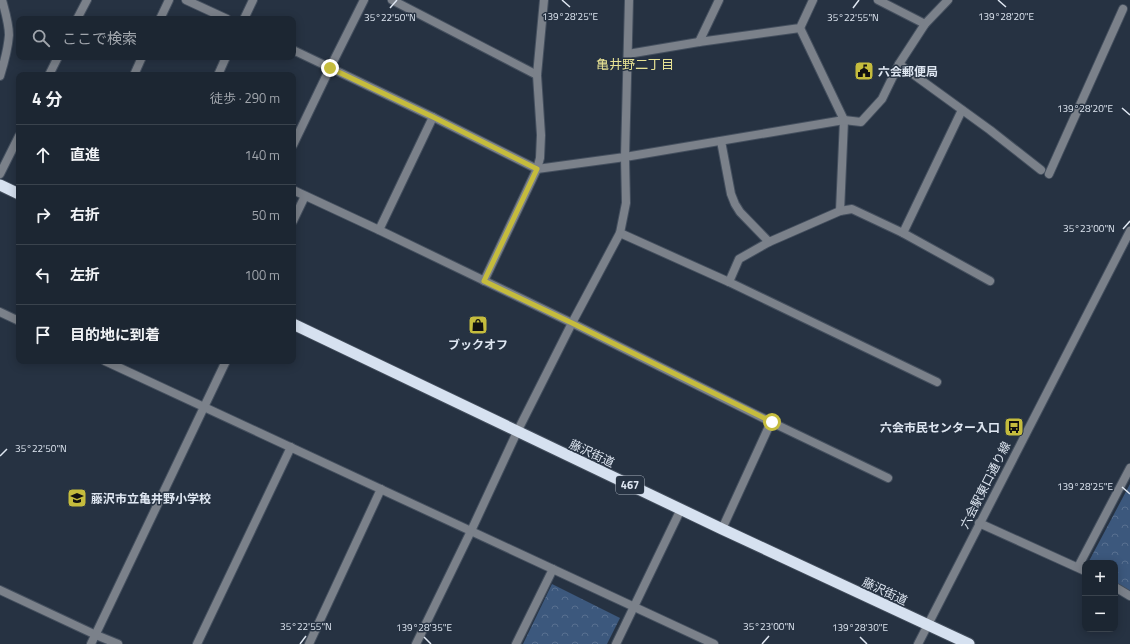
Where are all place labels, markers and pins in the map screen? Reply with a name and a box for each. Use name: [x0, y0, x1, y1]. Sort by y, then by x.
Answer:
public building icon: 六会郵便局: [853, 60, 875, 82]
place label: 六会郵便局: [878, 62, 938, 81]
shop icon: ブックオフ: [467, 314, 489, 336]
place label: ブックオフ: [448, 335, 508, 354]
bus stop icon: 六会市民センター入口: [1003, 416, 1025, 438]
place label: 六会市民センター入口: [880, 418, 1000, 437]
school or university icon: 藤沢市立亀井野小学校: [66, 487, 88, 509]
place label: 藤沢市立亀井野小学校: [91, 489, 211, 508]

